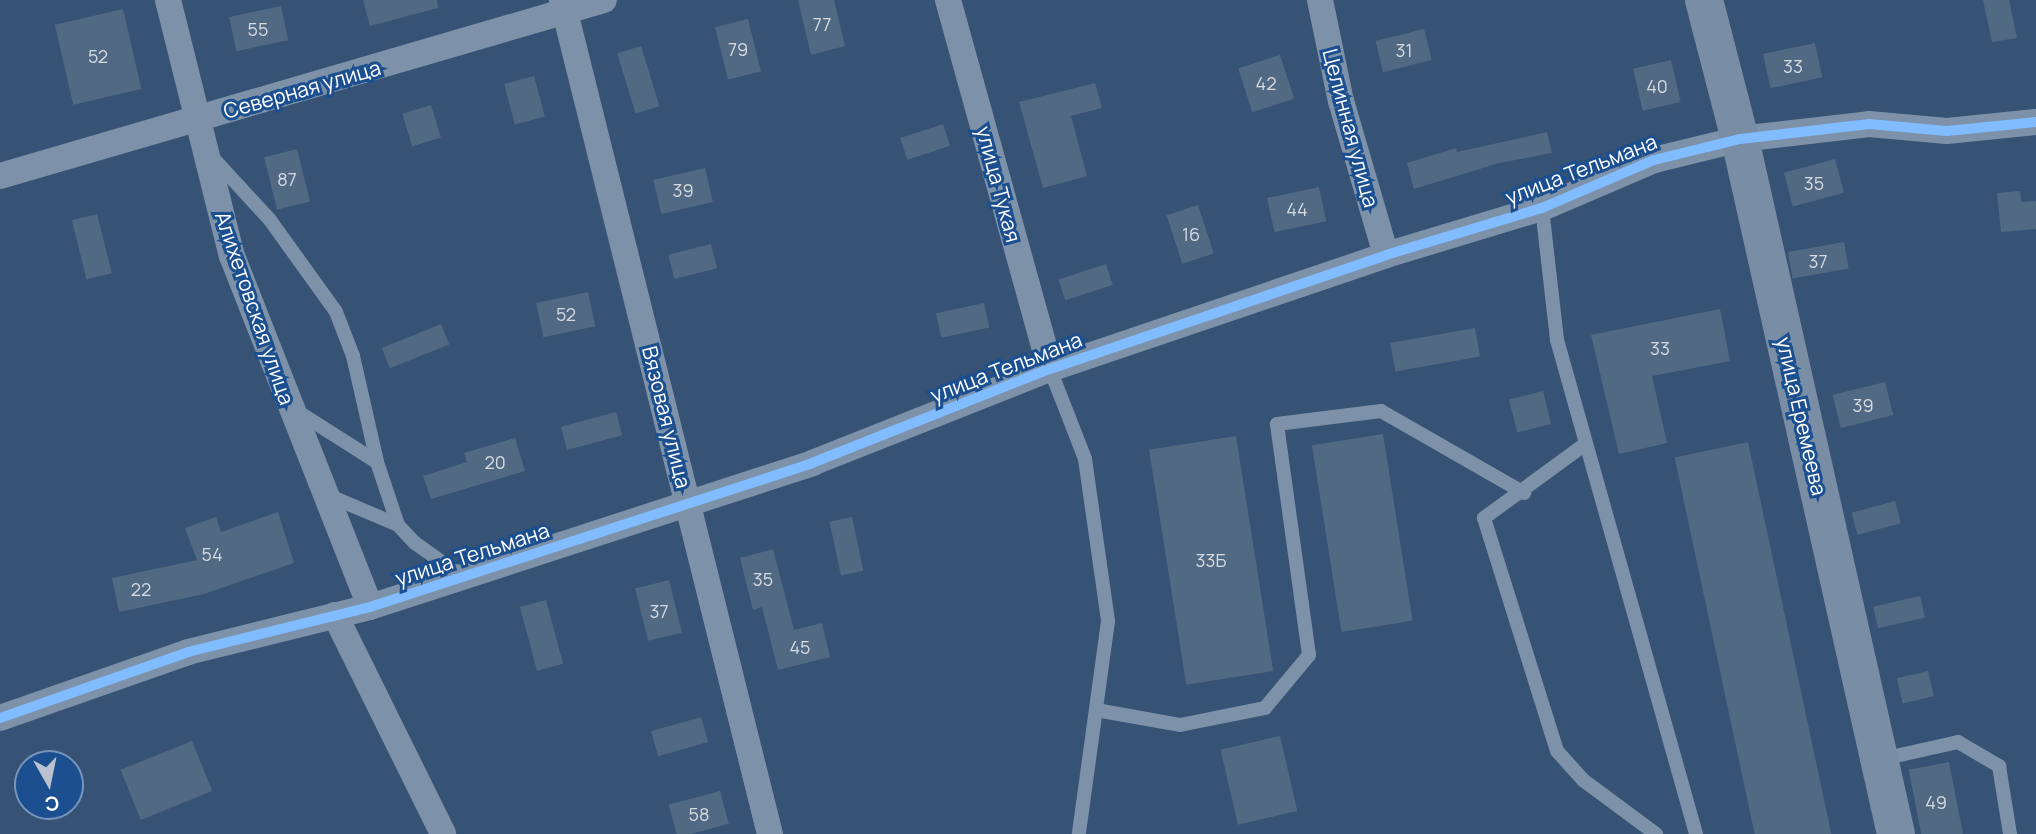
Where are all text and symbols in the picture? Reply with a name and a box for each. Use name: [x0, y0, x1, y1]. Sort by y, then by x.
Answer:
house number: 77: [813, 13, 831, 35]
house number: 55: [248, 18, 268, 40]
house number: 79: [728, 38, 748, 60]
house number: 31: [1396, 39, 1412, 61]
house number: 52: [88, 45, 108, 67]
street label: Целинная улица: [1318, 46, 1384, 210]
street label: Северная улица: [220, 54, 384, 124]
house number: 33: [1783, 55, 1803, 77]
house number: 42: [1256, 72, 1276, 94]
house number: 40: [1646, 75, 1668, 97]
street label: улица Тукая: [971, 123, 1027, 245]
street label: улица Тельмана: [1502, 128, 1660, 210]
house number: 87: [277, 168, 297, 190]
house number: 35: [1804, 172, 1824, 194]
house number: 39: [672, 179, 694, 201]
house number: 44: [1286, 198, 1308, 220]
street label: Алихетовская улица: [210, 208, 300, 408]
house number: 16: [1182, 223, 1200, 245]
house number: 37: [1809, 250, 1827, 272]
house number: 52: [556, 303, 576, 325]
street label: улица Тельмана: [927, 326, 1085, 408]
street label: улица Еремеева: [1772, 334, 1832, 498]
house number: 33: [1650, 337, 1670, 359]
street label: Вязовая улица: [637, 343, 697, 491]
house number: 39: [1852, 394, 1874, 416]
house number: 20: [484, 451, 506, 473]
street label: улица Тельмана: [392, 517, 552, 591]
house number: 54: [201, 543, 223, 565]
house number: 33Б: [1196, 549, 1226, 571]
house number: 35: [753, 568, 773, 590]
house number: 22: [131, 578, 151, 600]
house number: 37: [650, 600, 668, 622]
house number: 45: [789, 636, 811, 658]
north arrow: [14, 750, 84, 820]
text: С: [43, 790, 61, 818]
house number: 49: [1925, 791, 1947, 813]
house number: 58: [689, 803, 709, 825]

